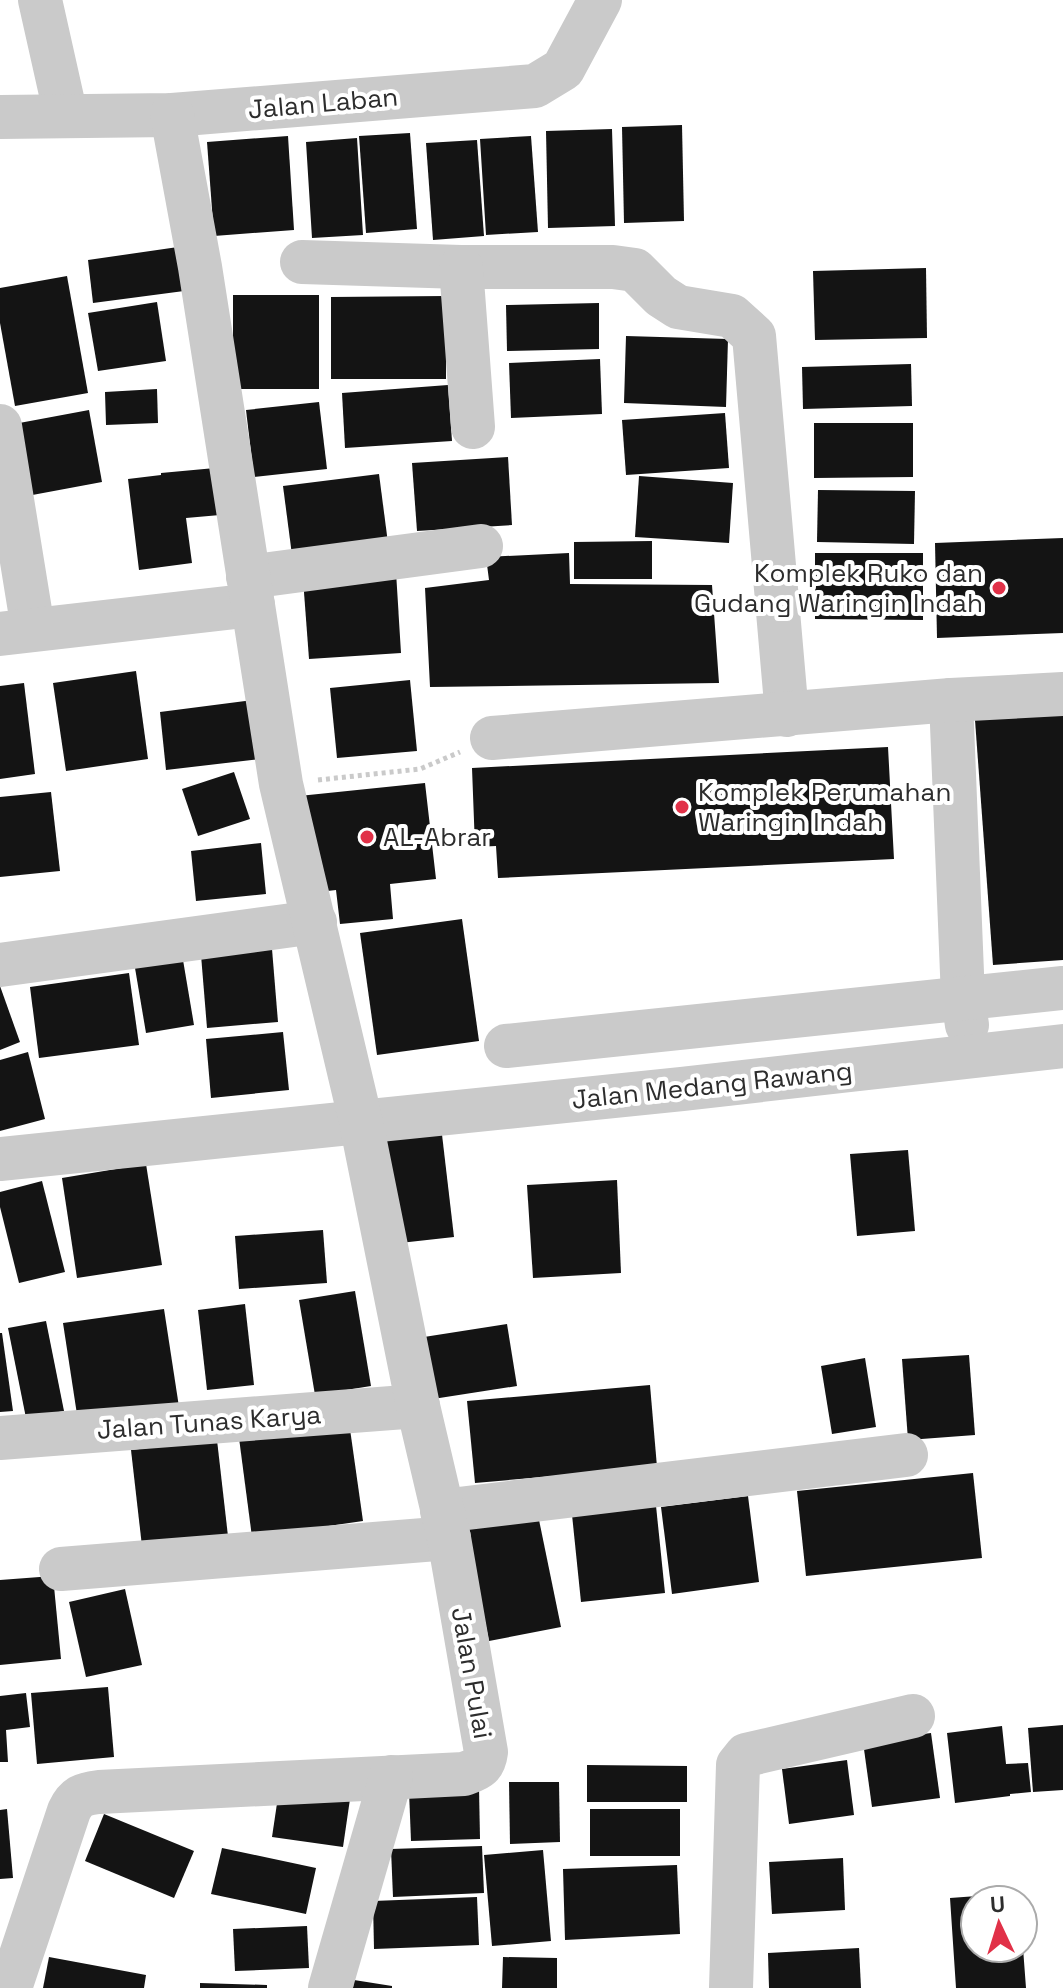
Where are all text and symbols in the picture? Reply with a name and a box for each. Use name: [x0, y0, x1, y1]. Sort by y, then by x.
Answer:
street label: Jalan Laban: [247, 80, 399, 126]
place label: Komplek Ruko dan Gudang Waringin Indah: [694, 556, 983, 620]
marker: Komplek Ruko dan Gudang Waringin Indah: [990, 579, 1008, 597]
place label: Komplek Perumahan Waringin Indah: [698, 775, 951, 839]
marker: Komplek Perumahan Waringin Indah: [673, 798, 691, 816]
place label: AL-Abrar: [383, 820, 491, 854]
marker: AL-Abrar: [358, 828, 376, 846]
street label: Jalan Medang Rawang: [570, 1053, 854, 1117]
street label: Jalan Tunas Karya: [96, 1397, 322, 1447]
street label: Jalan Pulai: [444, 1605, 500, 1741]
north arrow: [959, 1884, 1039, 1964]
text: U: [989, 1890, 1006, 1919]

